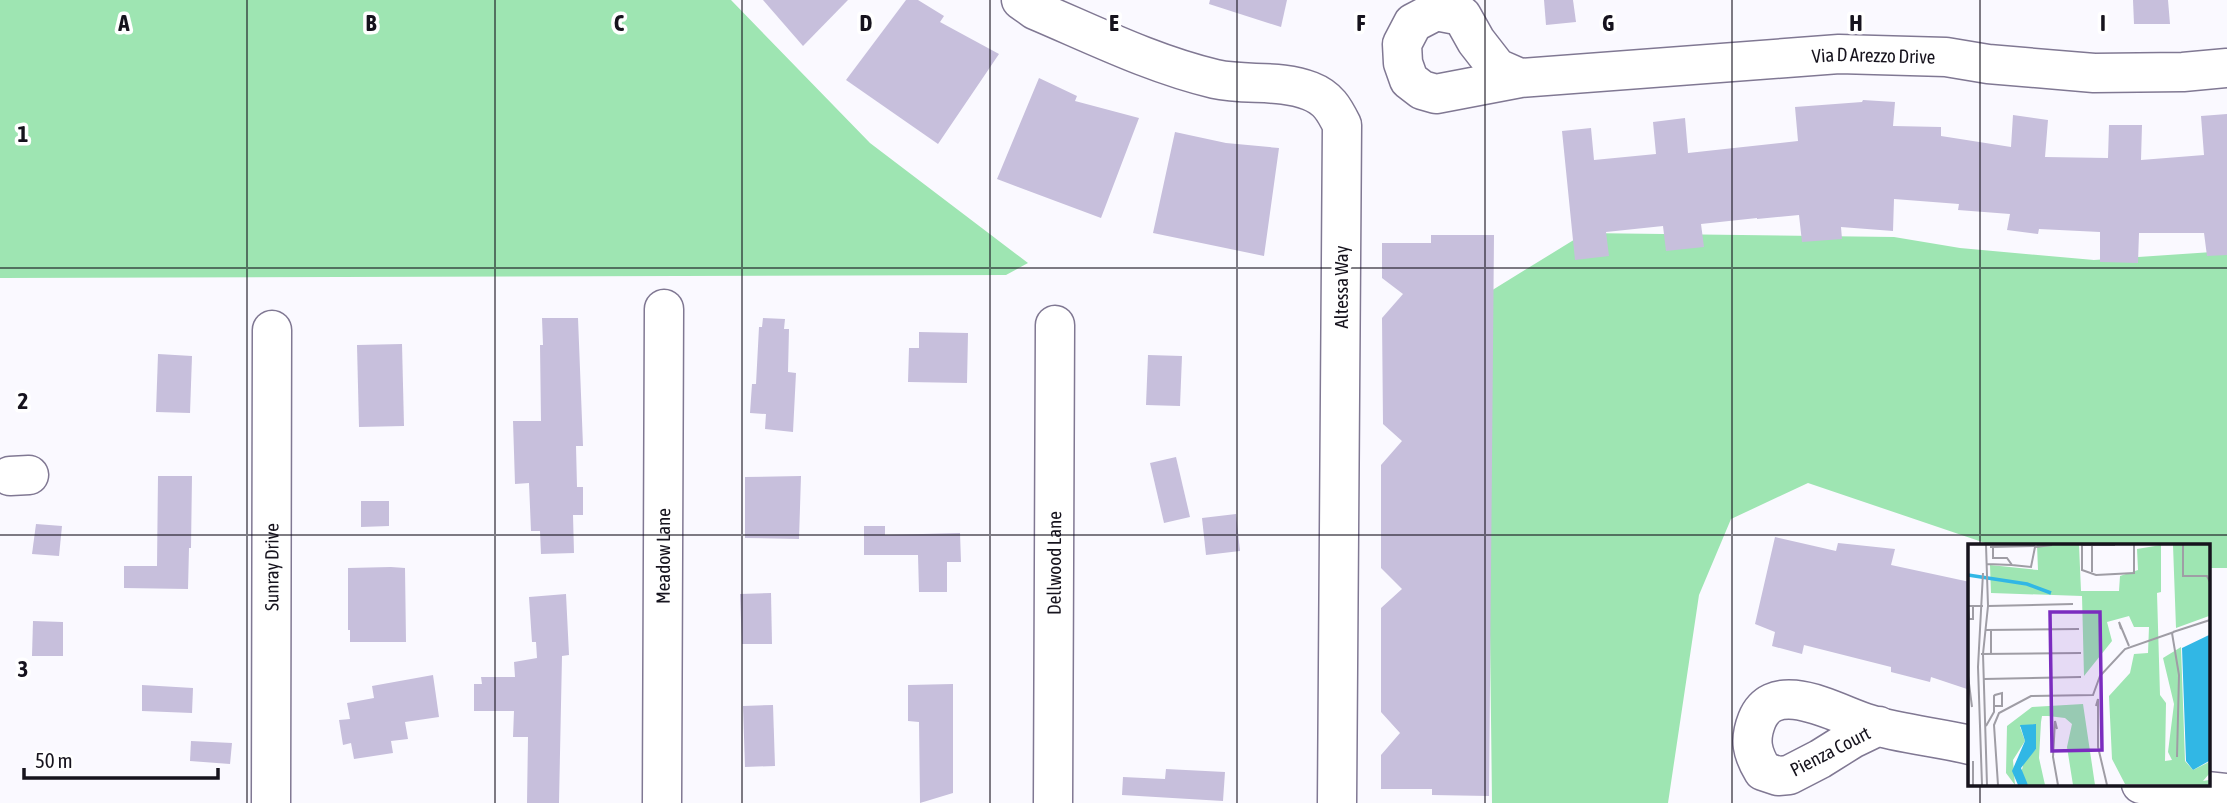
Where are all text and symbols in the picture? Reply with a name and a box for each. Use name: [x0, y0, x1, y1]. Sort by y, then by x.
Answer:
text: A: [117, 10, 130, 36]
text: B: [366, 10, 377, 36]
text: C: [614, 10, 625, 36]
text: D: [860, 10, 873, 36]
text: E: [1109, 10, 1119, 36]
text: F: [1356, 10, 1366, 36]
text: G: [1602, 10, 1614, 36]
text: H: [1849, 10, 1863, 36]
text: I: [2100, 10, 2106, 36]
street label: Via D Arezzo Drive: [1811, 43, 1936, 68]
text: 1: [18, 121, 29, 147]
street label: Altessa Way: [1330, 245, 1352, 328]
text: 2: [18, 388, 28, 414]
street label: Meadow Lane: [652, 508, 674, 604]
street label: Dellwood Lane: [1043, 511, 1065, 615]
street label: Sunray Drive: [260, 523, 283, 611]
inset map: [1968, 544, 2210, 786]
text: 3: [18, 656, 28, 682]
street label: Pienza Court: [1786, 721, 1874, 781]
scale bar: [24, 736, 219, 780]
text: 50 m: [35, 748, 73, 772]

